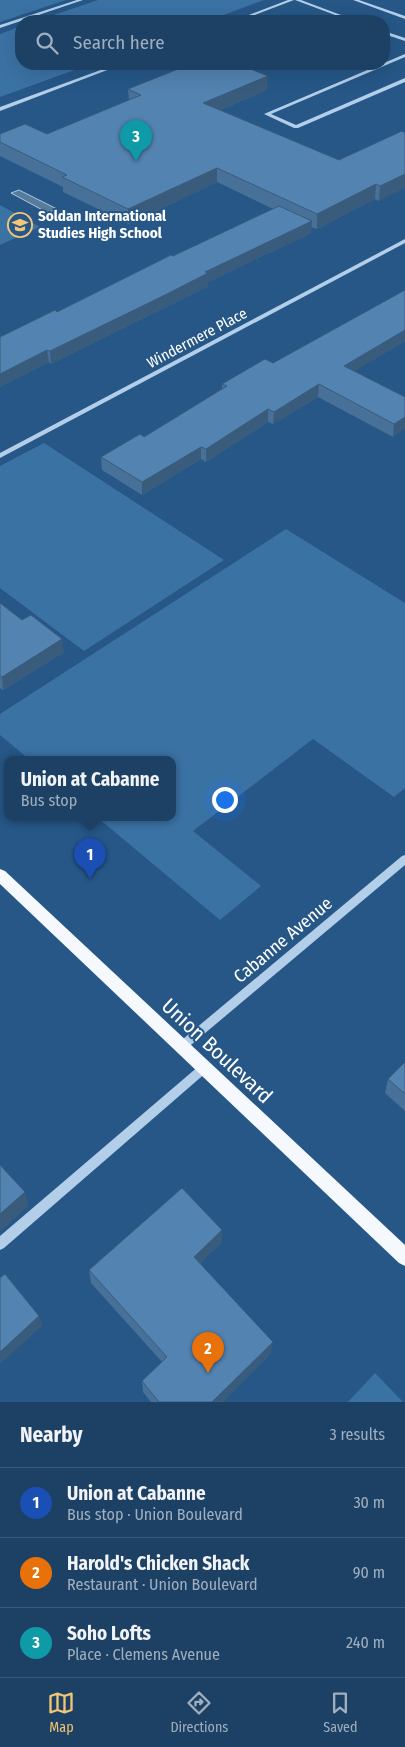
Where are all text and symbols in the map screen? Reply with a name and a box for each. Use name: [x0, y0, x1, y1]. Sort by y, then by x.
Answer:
search box: [15, 15, 390, 70]
icon: search: [33, 29, 61, 57]
text: Search here: [73, 31, 165, 54]
pin: 3: [120, 120, 152, 161]
place label: Soldan International Studies High School: [38, 207, 167, 242]
school or university icon: Soldan International Studies High School: [7, 212, 33, 238]
street label: Windermere Place: [144, 304, 250, 372]
popup: [4, 756, 176, 821]
text: Union at Cabanne: [21, 768, 159, 791]
your location: [212, 787, 238, 813]
text: Bus stop: [21, 791, 77, 810]
pin: 1: [74, 838, 106, 879]
street label: Cabanne Avenue: [229, 892, 337, 988]
street label: Union Boulevard: [156, 993, 278, 1109]
pin: 2: [192, 1332, 224, 1373]
text: Nearby: [20, 1422, 82, 1448]
text: 3 results: [329, 1425, 385, 1444]
text: Union at Cabanne: [67, 1482, 206, 1505]
text: 1: [33, 1493, 39, 1512]
text: 30 m: [353, 1493, 385, 1512]
text: Bus stop · Union Boulevard: [67, 1505, 243, 1524]
text: Harold's Chicken Shack: [67, 1552, 249, 1575]
text: 2: [32, 1563, 40, 1582]
text: 90 m: [353, 1563, 385, 1582]
text: Restaurant · Union Boulevard: [67, 1575, 258, 1594]
text: Soho Lofts: [67, 1622, 151, 1645]
text: 3: [32, 1633, 40, 1652]
text: 240 m: [346, 1633, 385, 1652]
text: Place · Clemens Avenue: [67, 1645, 220, 1664]
tab: Map: [47, 1689, 75, 1736]
tab: Directions: [170, 1689, 228, 1736]
tab: Saved: [323, 1689, 358, 1736]

